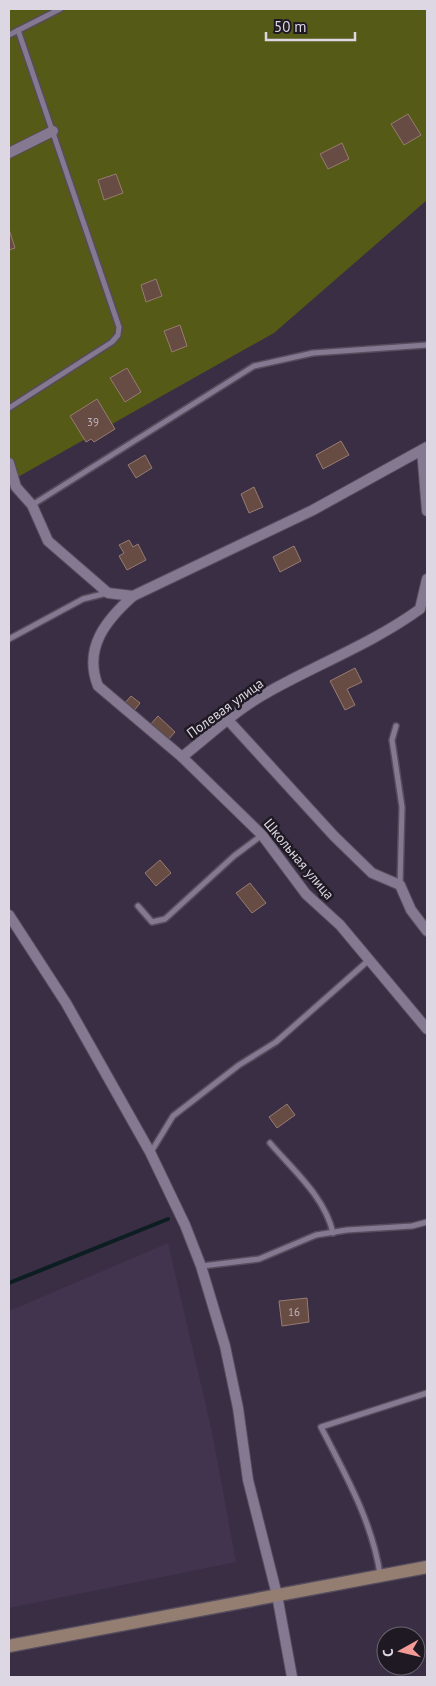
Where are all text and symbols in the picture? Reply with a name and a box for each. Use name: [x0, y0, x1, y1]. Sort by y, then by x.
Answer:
scale bar: [266, 10, 355, 42]
text: 50 m: [274, 17, 307, 36]
house number: 39: [87, 415, 99, 429]
street label: Полевая улица: [183, 674, 267, 742]
street label: Школьная улица: [260, 815, 338, 903]
house number: 16: [288, 1305, 300, 1319]
north arrow: [376, 1626, 426, 1676]
text: С: [379, 1648, 398, 1658]

